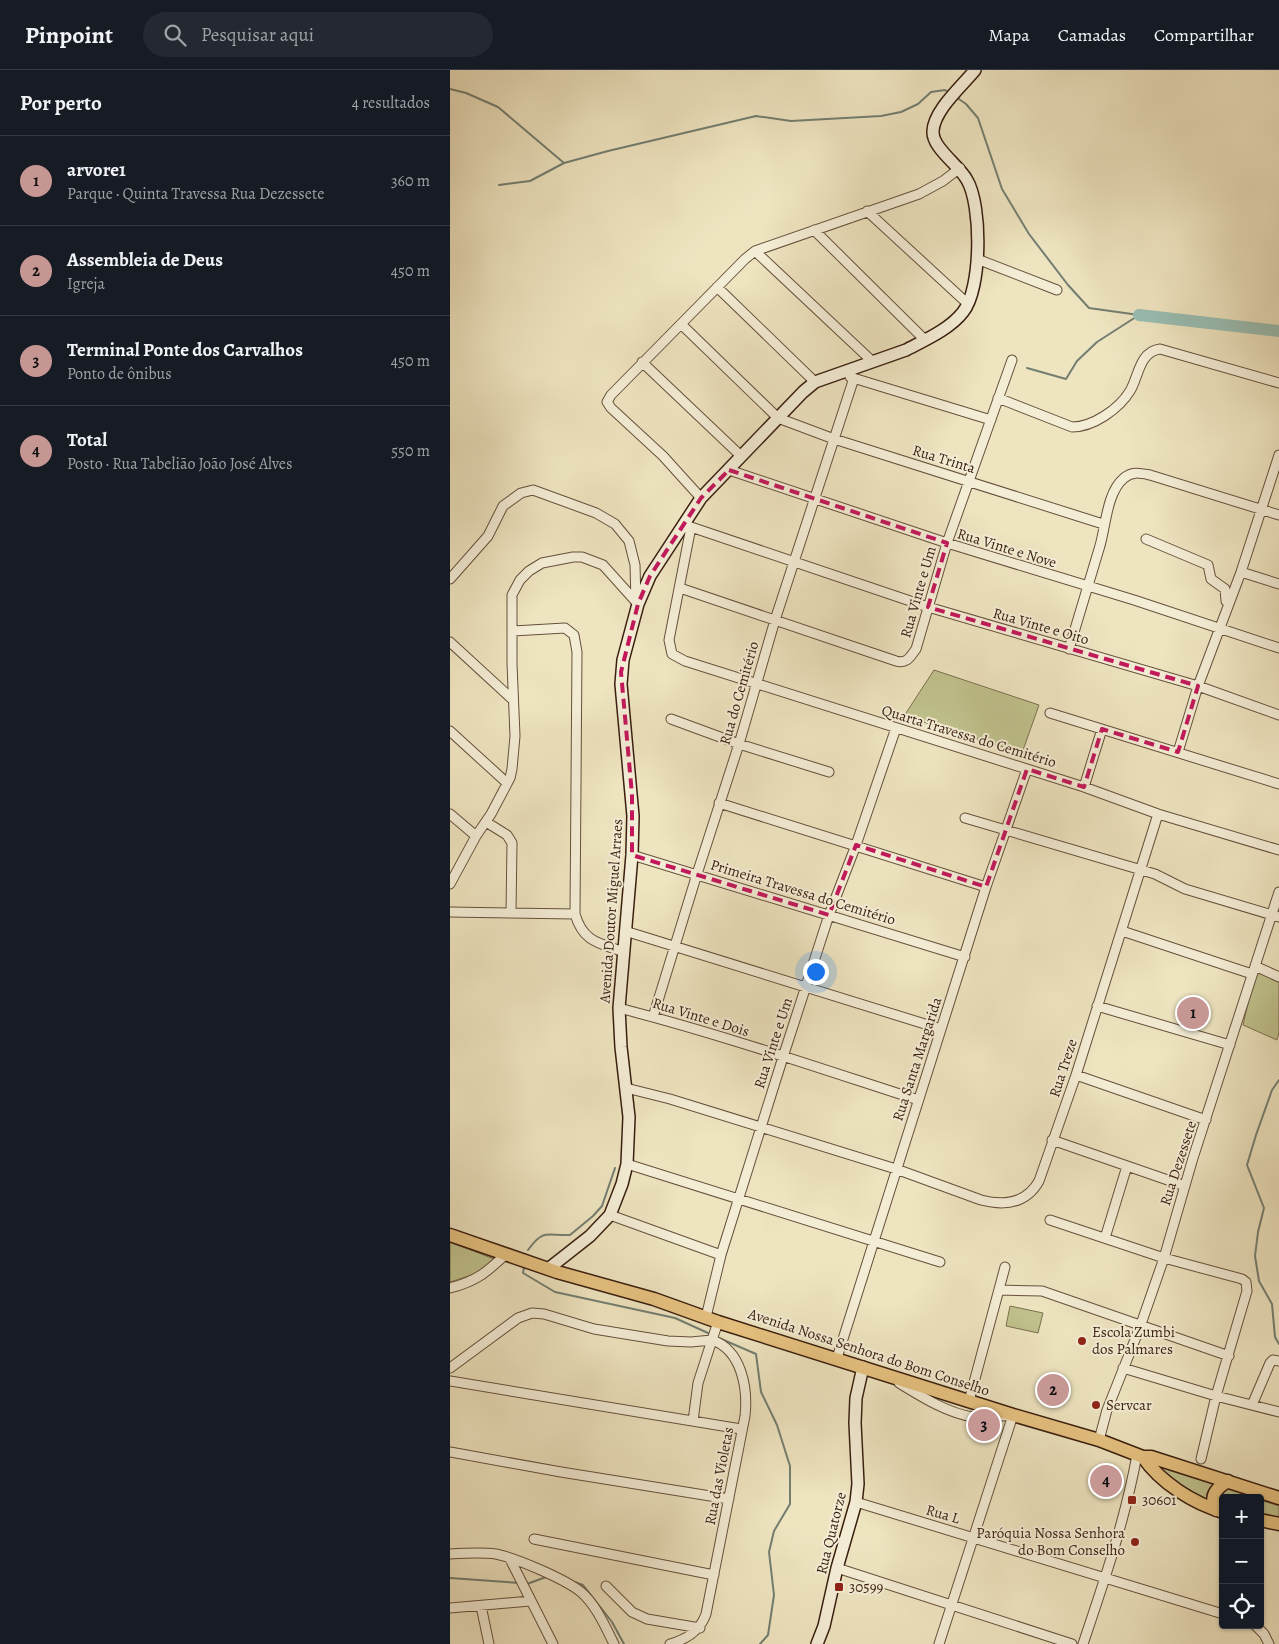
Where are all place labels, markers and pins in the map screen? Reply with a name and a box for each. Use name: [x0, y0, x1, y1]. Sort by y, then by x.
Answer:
pin: 1: [1177, 994, 1209, 1032]
place label: Escola Zumbi dos Palmares: [1092, 1322, 1175, 1359]
marker: Escola Zumbi dos Palmares: [1076, 1335, 1088, 1347]
pin: 2: [1037, 1371, 1069, 1409]
place label: Servcar: [1106, 1395, 1152, 1415]
marker: Servcar: [1090, 1399, 1102, 1411]
pin: 3: [968, 1406, 1000, 1444]
pin: 4: [1090, 1462, 1122, 1500]
place label: 30601: [1142, 1490, 1176, 1510]
marker: 30601: [1126, 1494, 1138, 1506]
place label: Paróquia Nossa Senhora do Bom Conselho: [976, 1523, 1125, 1560]
marker: Paróquia Nossa Senhora do Bom Conselho: [1129, 1536, 1141, 1548]
place label: 30599: [849, 1577, 884, 1597]
marker: 30599: [833, 1581, 845, 1593]

